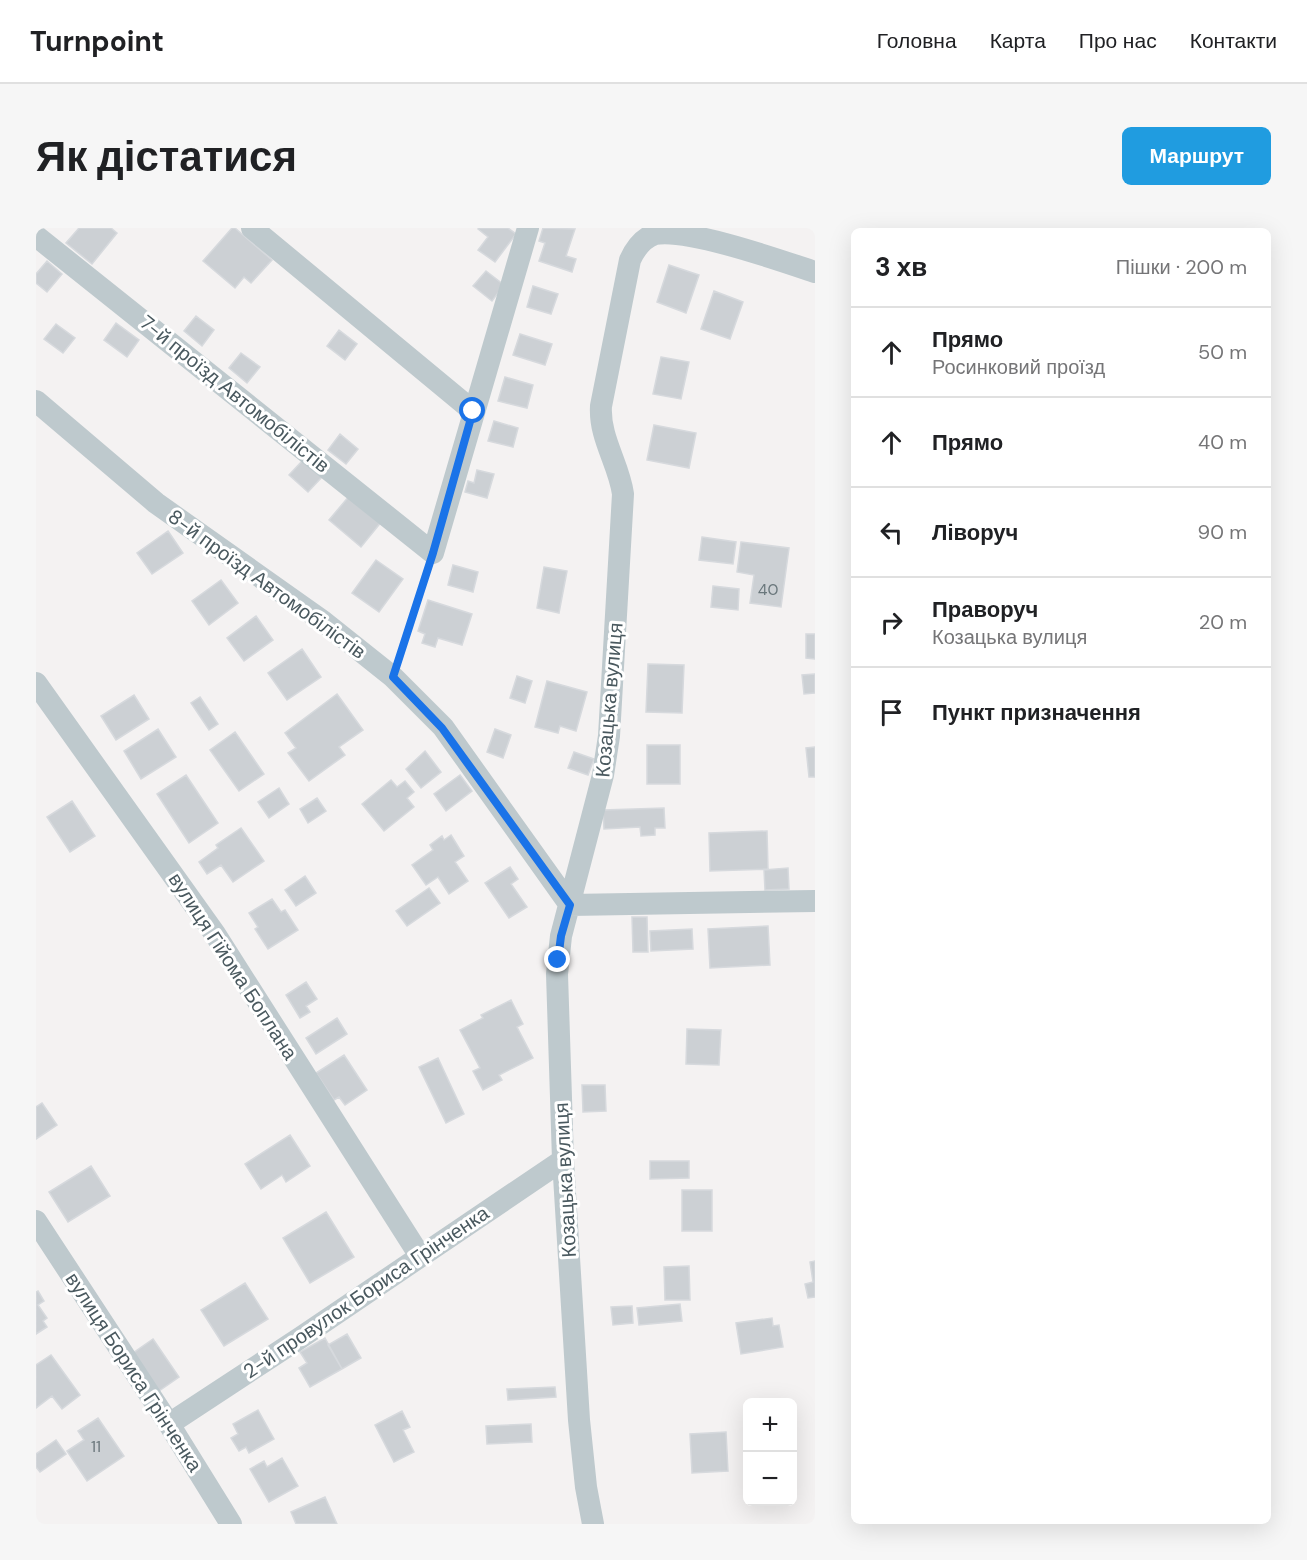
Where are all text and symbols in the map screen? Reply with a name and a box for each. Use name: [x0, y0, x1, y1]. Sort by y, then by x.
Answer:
text: Turnpoint: [30, 23, 164, 60]
text: Головна: [877, 27, 957, 55]
text: Карта: [990, 27, 1046, 55]
text: Про нас: [1079, 27, 1157, 55]
text: Контакти: [1190, 27, 1277, 55]
button: Маршрут: [1122, 127, 1271, 185]
text: Як дістатися: [36, 129, 297, 184]
text: 3 хв: [875, 250, 927, 284]
text: Пішки · 200 m: [1116, 254, 1247, 280]
street label: 7-й проїзд Автомобілістів: [135, 310, 335, 478]
text: Прямо: [932, 325, 1003, 354]
icon: ahead: [875, 336, 908, 369]
text: 50 m: [1198, 339, 1247, 365]
text: Росинковий проїзд: [932, 354, 1105, 380]
route start: [459, 397, 485, 423]
icon: ahead: [875, 426, 908, 459]
text: Прямо: [932, 428, 1003, 457]
text: 40 m: [1198, 429, 1247, 455]
street label: 8-й проїзд Автомобілістів: [163, 503, 371, 665]
icon: left: [875, 516, 908, 549]
text: Ліворуч: [932, 518, 1018, 547]
text: 90 m: [1198, 519, 1247, 545]
house number: 40: [758, 579, 778, 600]
text: Праворуч: [932, 595, 1038, 624]
icon: right: [875, 606, 908, 639]
text: 20 m: [1199, 609, 1247, 635]
street label: Козацька вулиця: [589, 622, 629, 778]
text: Козацька вулиця: [932, 624, 1087, 650]
icon: arrive: [875, 696, 908, 729]
text: Пункт призначення: [932, 698, 1141, 727]
street label: вулиця Гійома Боплана: [163, 868, 304, 1065]
route end: [544, 946, 570, 972]
street label: Козацька вулиця: [548, 1102, 582, 1258]
street label: 2-й провулок Бориса Грінченка: [238, 1199, 495, 1384]
street label: вулиця Бориса Грінченка: [60, 1267, 209, 1477]
map controls: [743, 1398, 797, 1506]
button: +: [743, 1398, 797, 1452]
house number: 11: [91, 1436, 101, 1457]
button: −: [743, 1452, 797, 1506]

